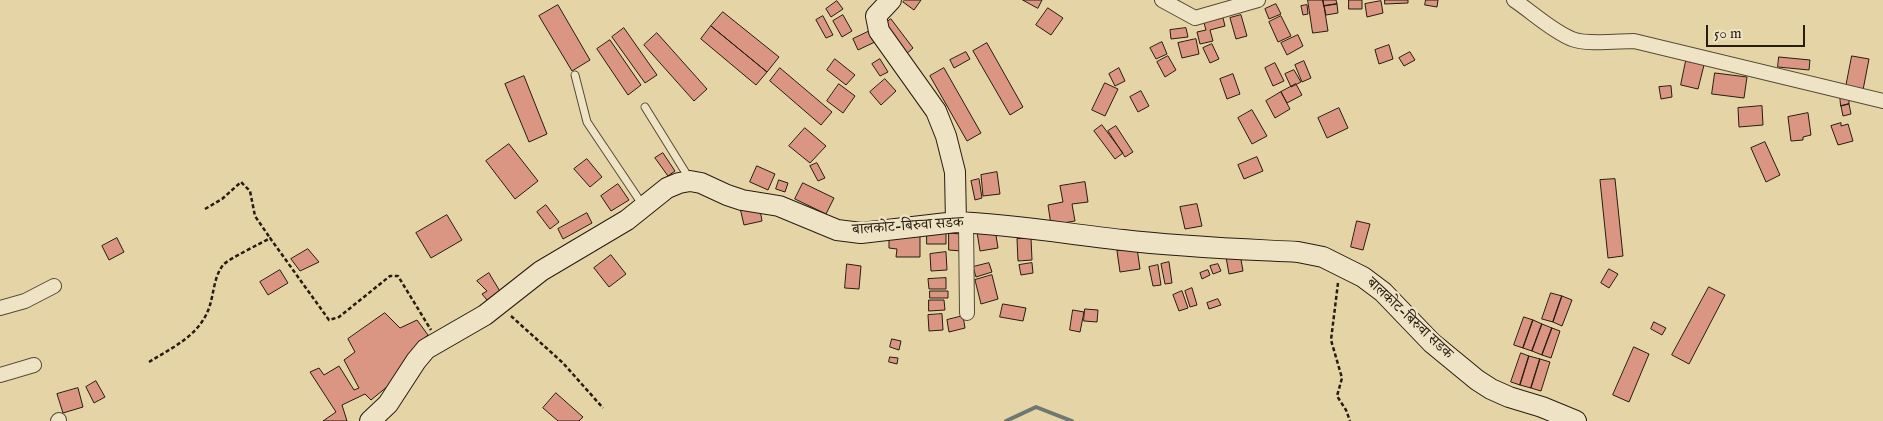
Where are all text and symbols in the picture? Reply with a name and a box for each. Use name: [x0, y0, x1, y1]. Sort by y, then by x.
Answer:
scale bar: [1708, 15, 1807, 47]
text: 50 m: [1714, 24, 1742, 43]
street label: बालकोट-बिरुवा सडक: [852, 214, 964, 240]
street label: बालकोट-बिरुवा सडक: [1362, 274, 1456, 364]

